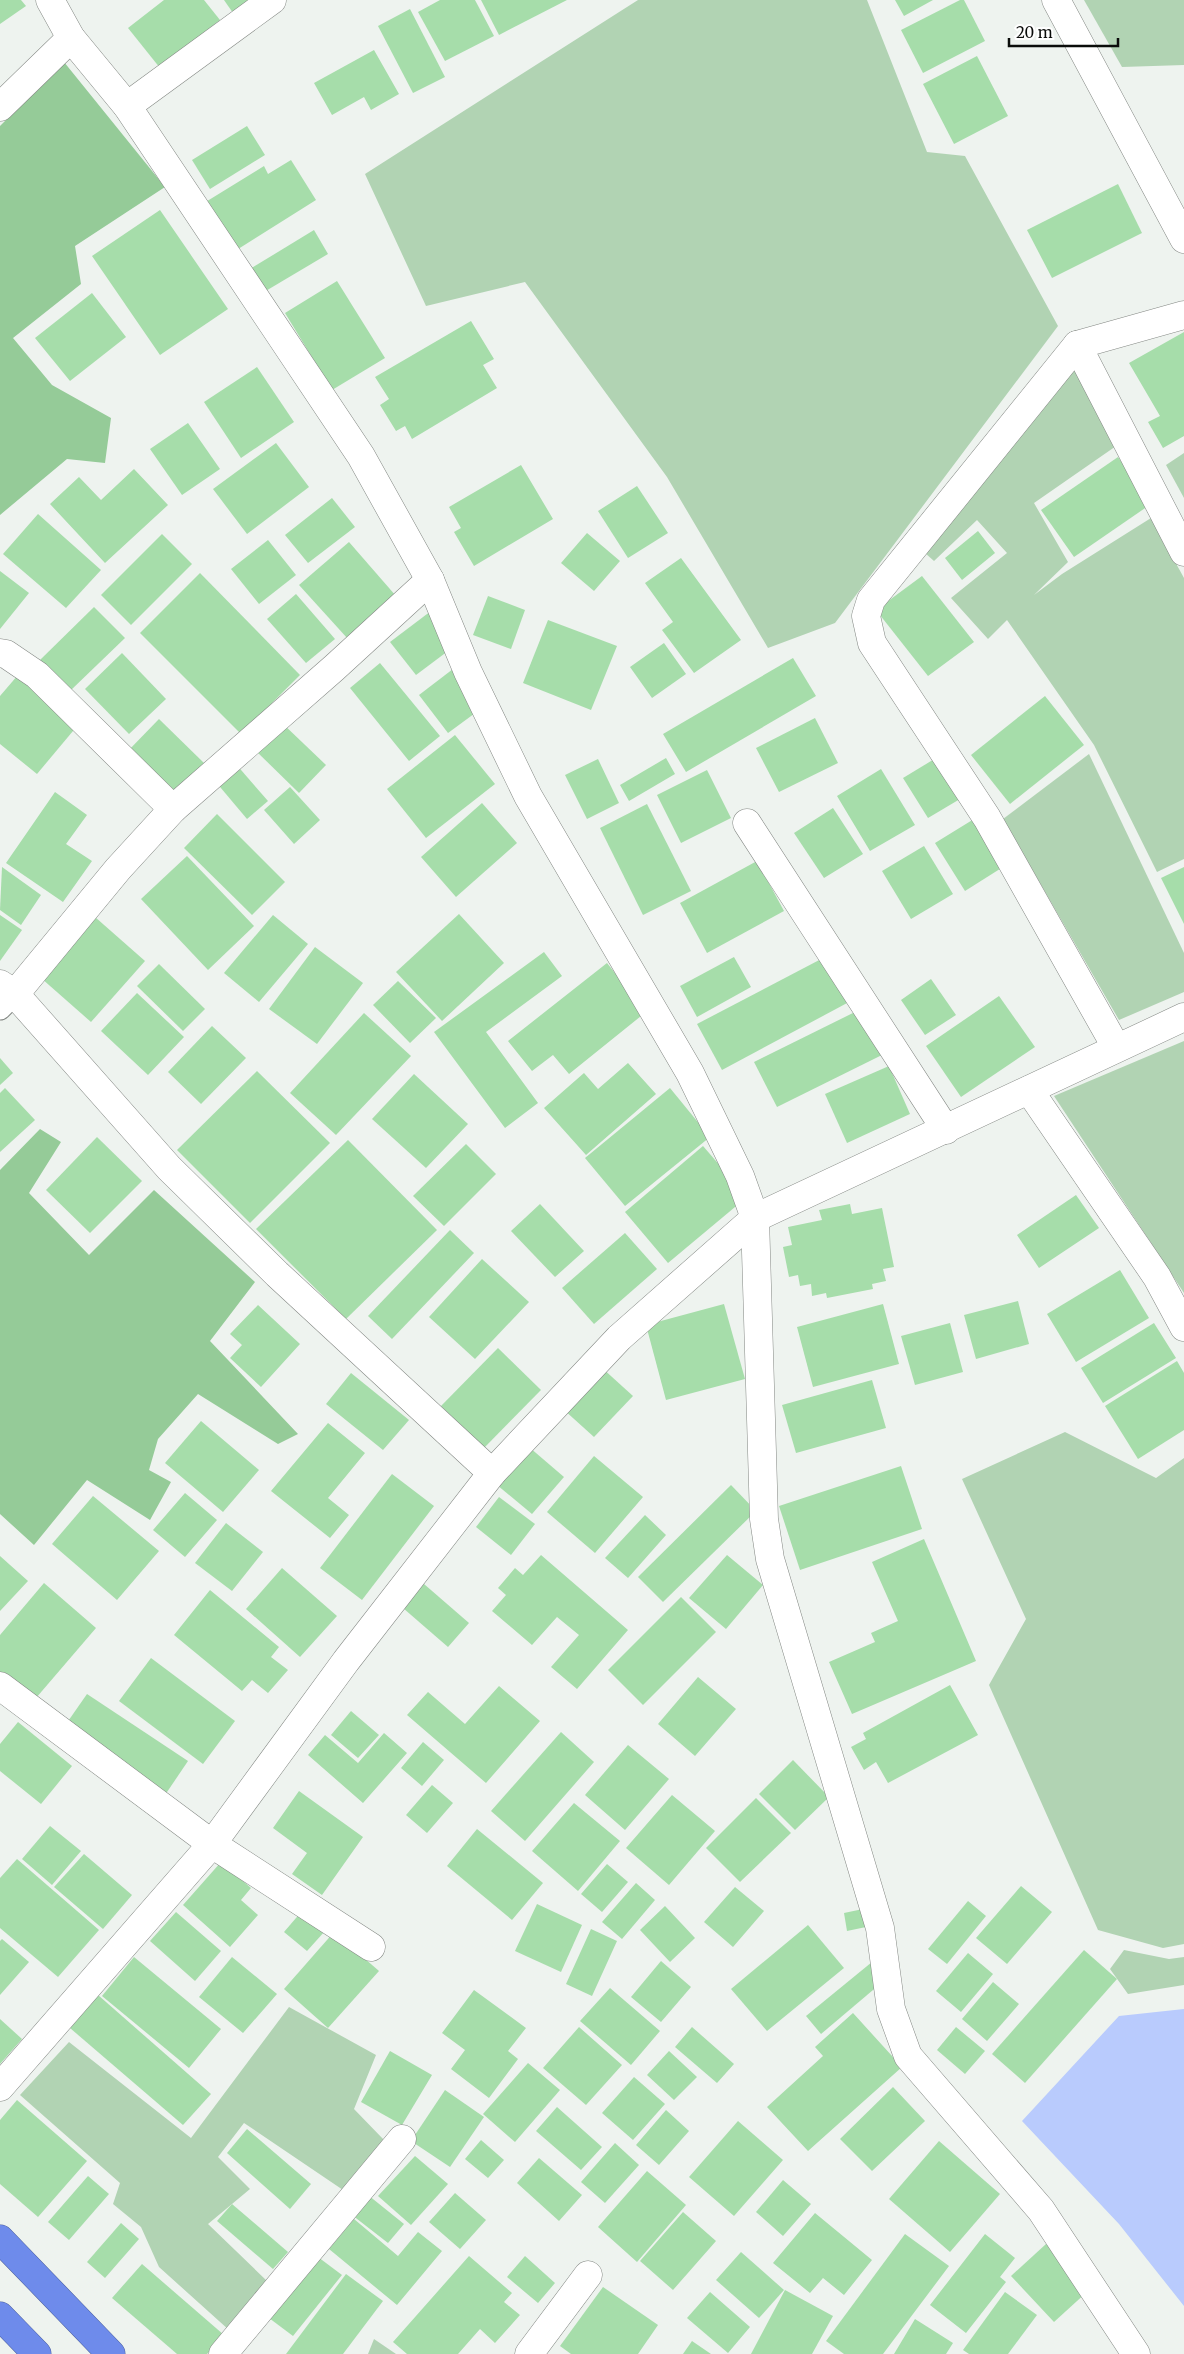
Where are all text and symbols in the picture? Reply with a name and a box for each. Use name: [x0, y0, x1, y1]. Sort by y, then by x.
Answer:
scale bar: [1009, 15, 1118, 47]
text: 20 m: [1016, 23, 1053, 42]

